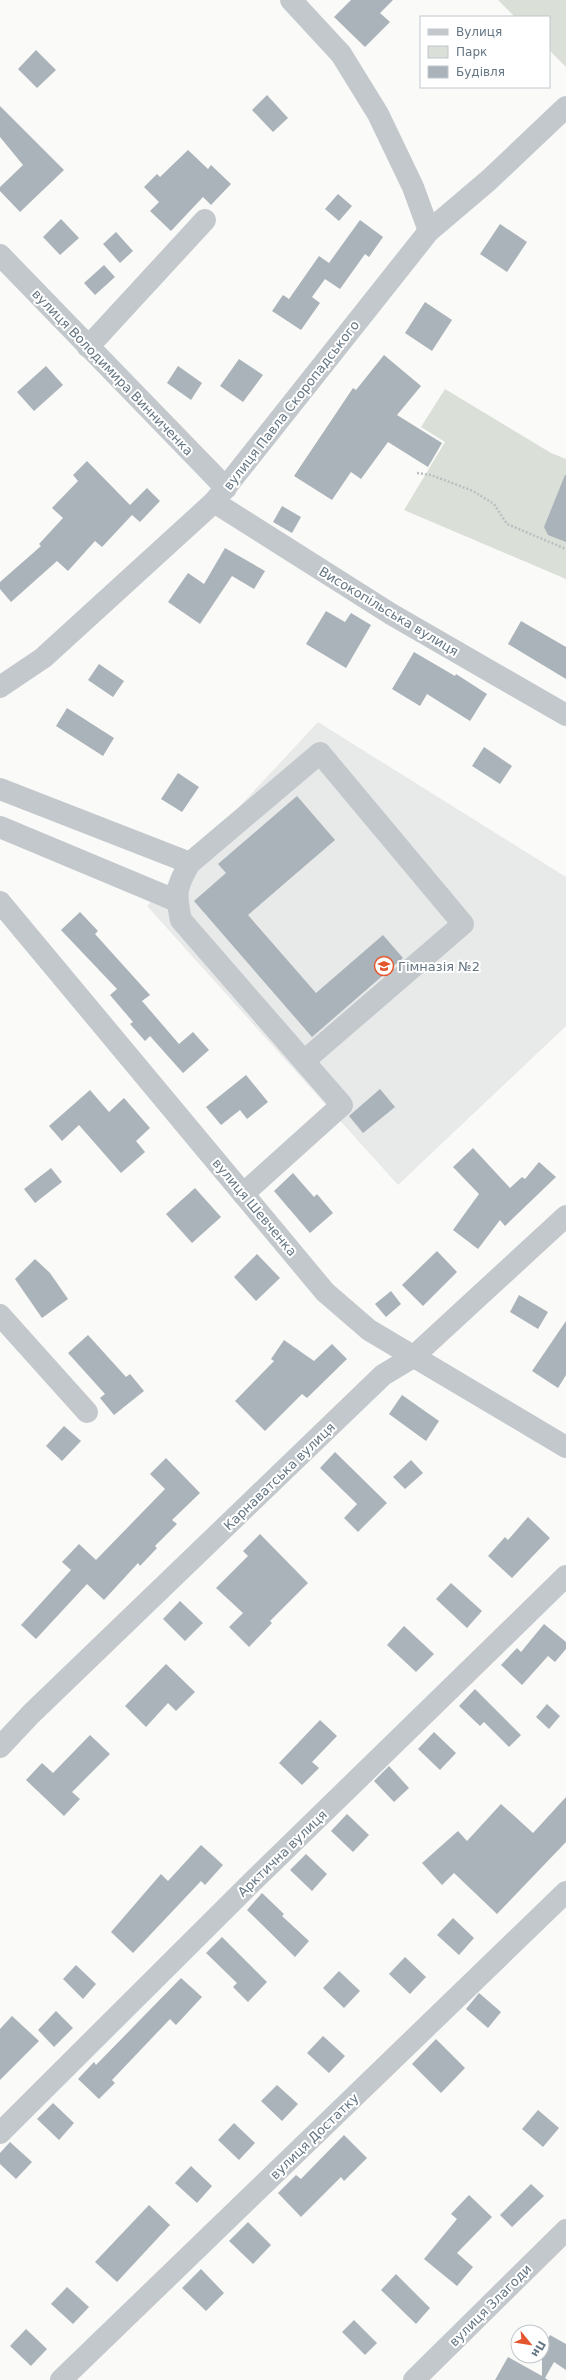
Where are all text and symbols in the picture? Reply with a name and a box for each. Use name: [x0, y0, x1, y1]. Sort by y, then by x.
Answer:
legend: [420, 16, 550, 88]
text: Вулиця: [456, 25, 502, 39]
text: Парк: [456, 45, 487, 59]
text: Будівля: [456, 65, 505, 79]
street label: вулиця Володимира Винниченка: [29, 286, 196, 458]
street label: вулиця Павла Скоропадського: [221, 318, 362, 493]
street label: Високопільська вулиця: [316, 564, 461, 659]
school or university icon: Гімназія №2: [373, 955, 395, 977]
place label: Гімназія №2: [398, 959, 480, 974]
street label: вулиця Шевченка: [210, 1156, 300, 1259]
street label: Карнаватська вулиця: [221, 1419, 338, 1533]
street label: Арктична вулиця: [235, 1807, 330, 1900]
street label: вулиця Достатку: [267, 2090, 362, 2182]
street label: вулиця Злагоди: [446, 2261, 534, 2349]
north arrow: [510, 2324, 550, 2364]
text: Пн: [528, 2338, 548, 2359]

